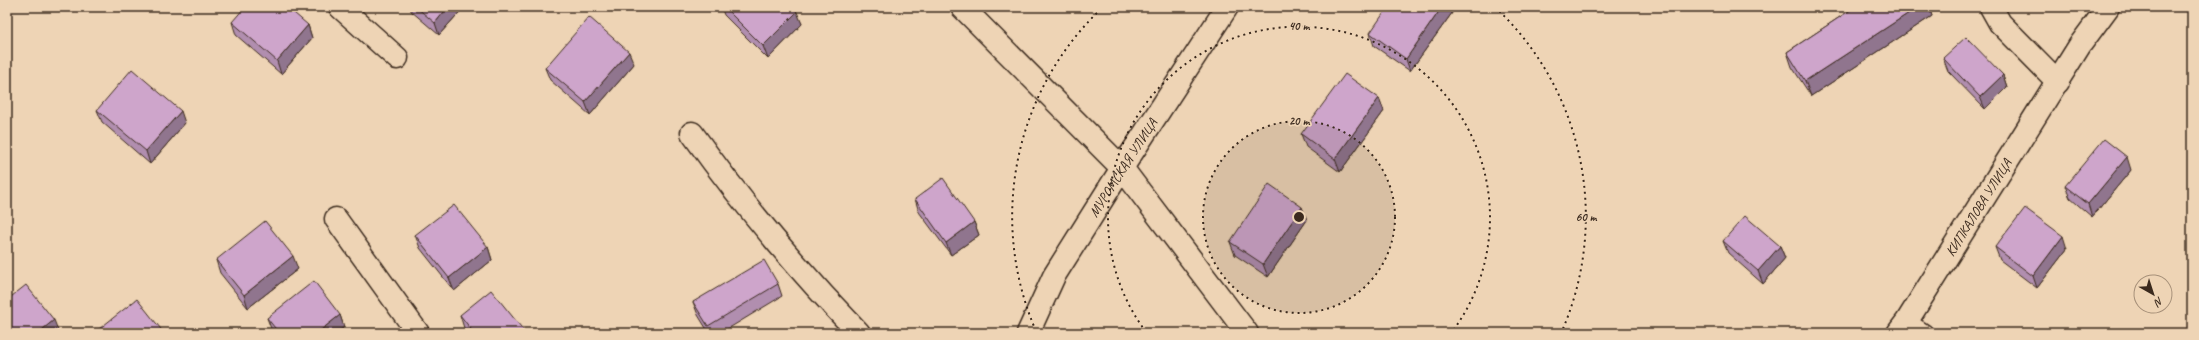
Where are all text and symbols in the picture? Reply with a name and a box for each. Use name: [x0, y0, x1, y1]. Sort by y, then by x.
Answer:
text: 40 m: [1289, 18, 1310, 34]
text: 20 m: [1289, 113, 1310, 129]
street label: МУРОМСКАЯ УЛИЦА: [1085, 114, 1161, 220]
street label: КИПКАЛОВА УЛИЦА: [1941, 155, 2015, 259]
text: 60 m: [1576, 209, 1598, 225]
centre of rings: [1292, 210, 1306, 224]
north arrow: [2133, 274, 2173, 314]
text: N: [2151, 294, 2166, 311]

